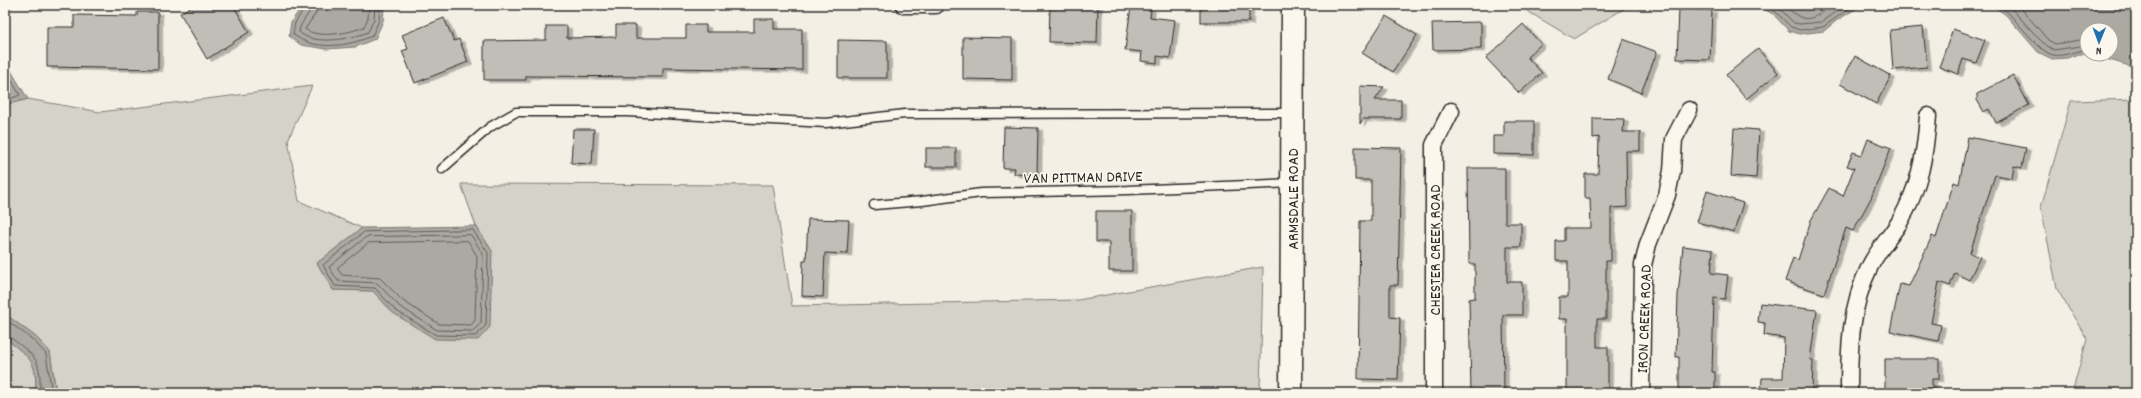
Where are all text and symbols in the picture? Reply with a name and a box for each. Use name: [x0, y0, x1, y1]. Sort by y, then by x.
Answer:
north arrow: [2079, 22, 2119, 62]
text: N: [2095, 42, 2102, 58]
street label: ARMSDALE ROAD: [1283, 148, 1306, 250]
street label: VAN PITTMAN DRIVE: [1024, 166, 1143, 191]
street label: CHESTER CREEK ROAD: [1425, 185, 1448, 315]
street label: IRON CREEK ROAD: [1632, 264, 1659, 374]

